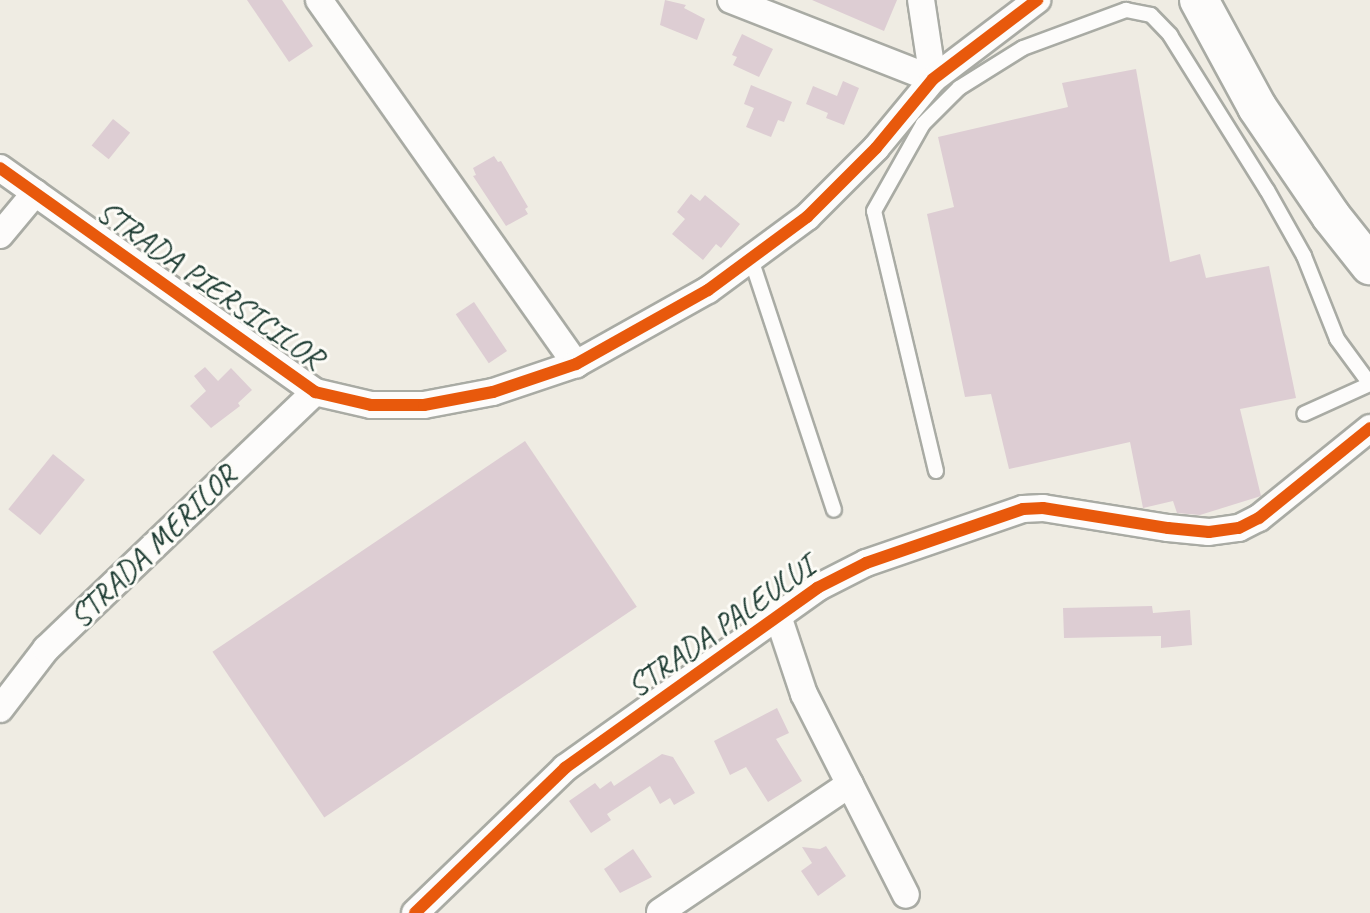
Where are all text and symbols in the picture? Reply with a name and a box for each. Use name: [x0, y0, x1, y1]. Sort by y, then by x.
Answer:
street label: STRADA PIERSICILOR: [90, 193, 330, 377]
street label: STRADA MERILOR: [61, 457, 245, 637]
street label: STRADA PALEULUI: [620, 548, 822, 706]

